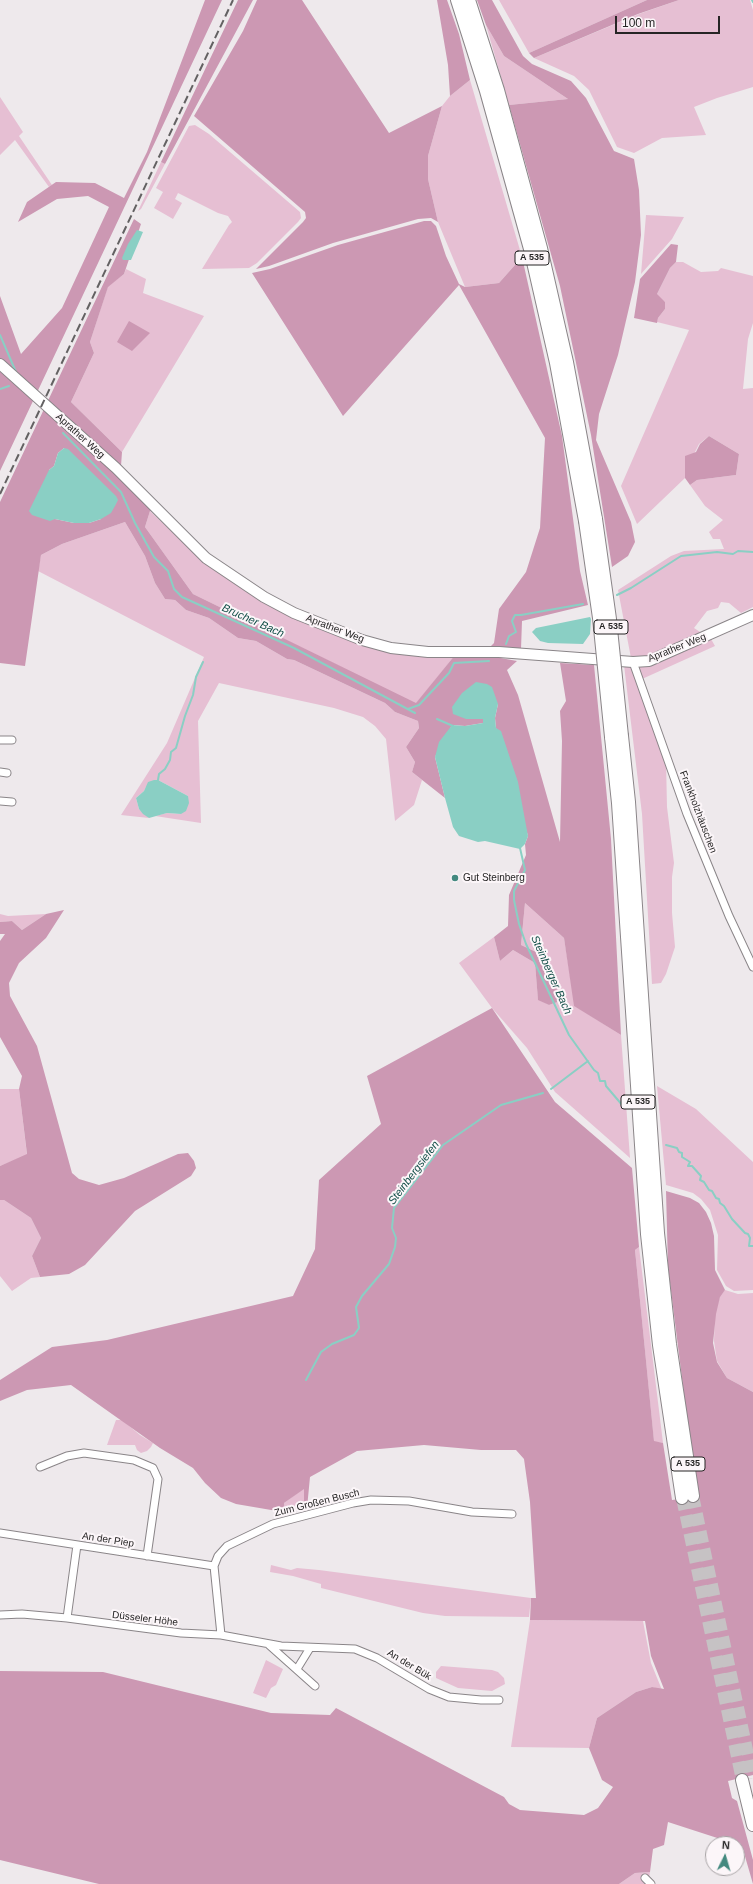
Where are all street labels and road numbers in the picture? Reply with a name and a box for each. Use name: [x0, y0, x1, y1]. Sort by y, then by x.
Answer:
road number: A 535: [515, 251, 549, 265]
street label: Aprather Weg: [53, 411, 107, 461]
street label: Aprather Weg: [304, 612, 366, 646]
road number: A 535: [594, 620, 628, 634]
street label: Aprather Weg: [646, 631, 708, 665]
street label: Frankholzhäuschen: [677, 769, 719, 855]
road number: A 535: [621, 1095, 655, 1109]
road number: A 535: [671, 1457, 705, 1471]
street label: Zum Großen Busch: [273, 1487, 361, 1519]
street label: An der Piep: [81, 1530, 135, 1550]
street label: Düsseler Höhe: [111, 1609, 179, 1629]
street label: An der Bük: [385, 1647, 433, 1683]

